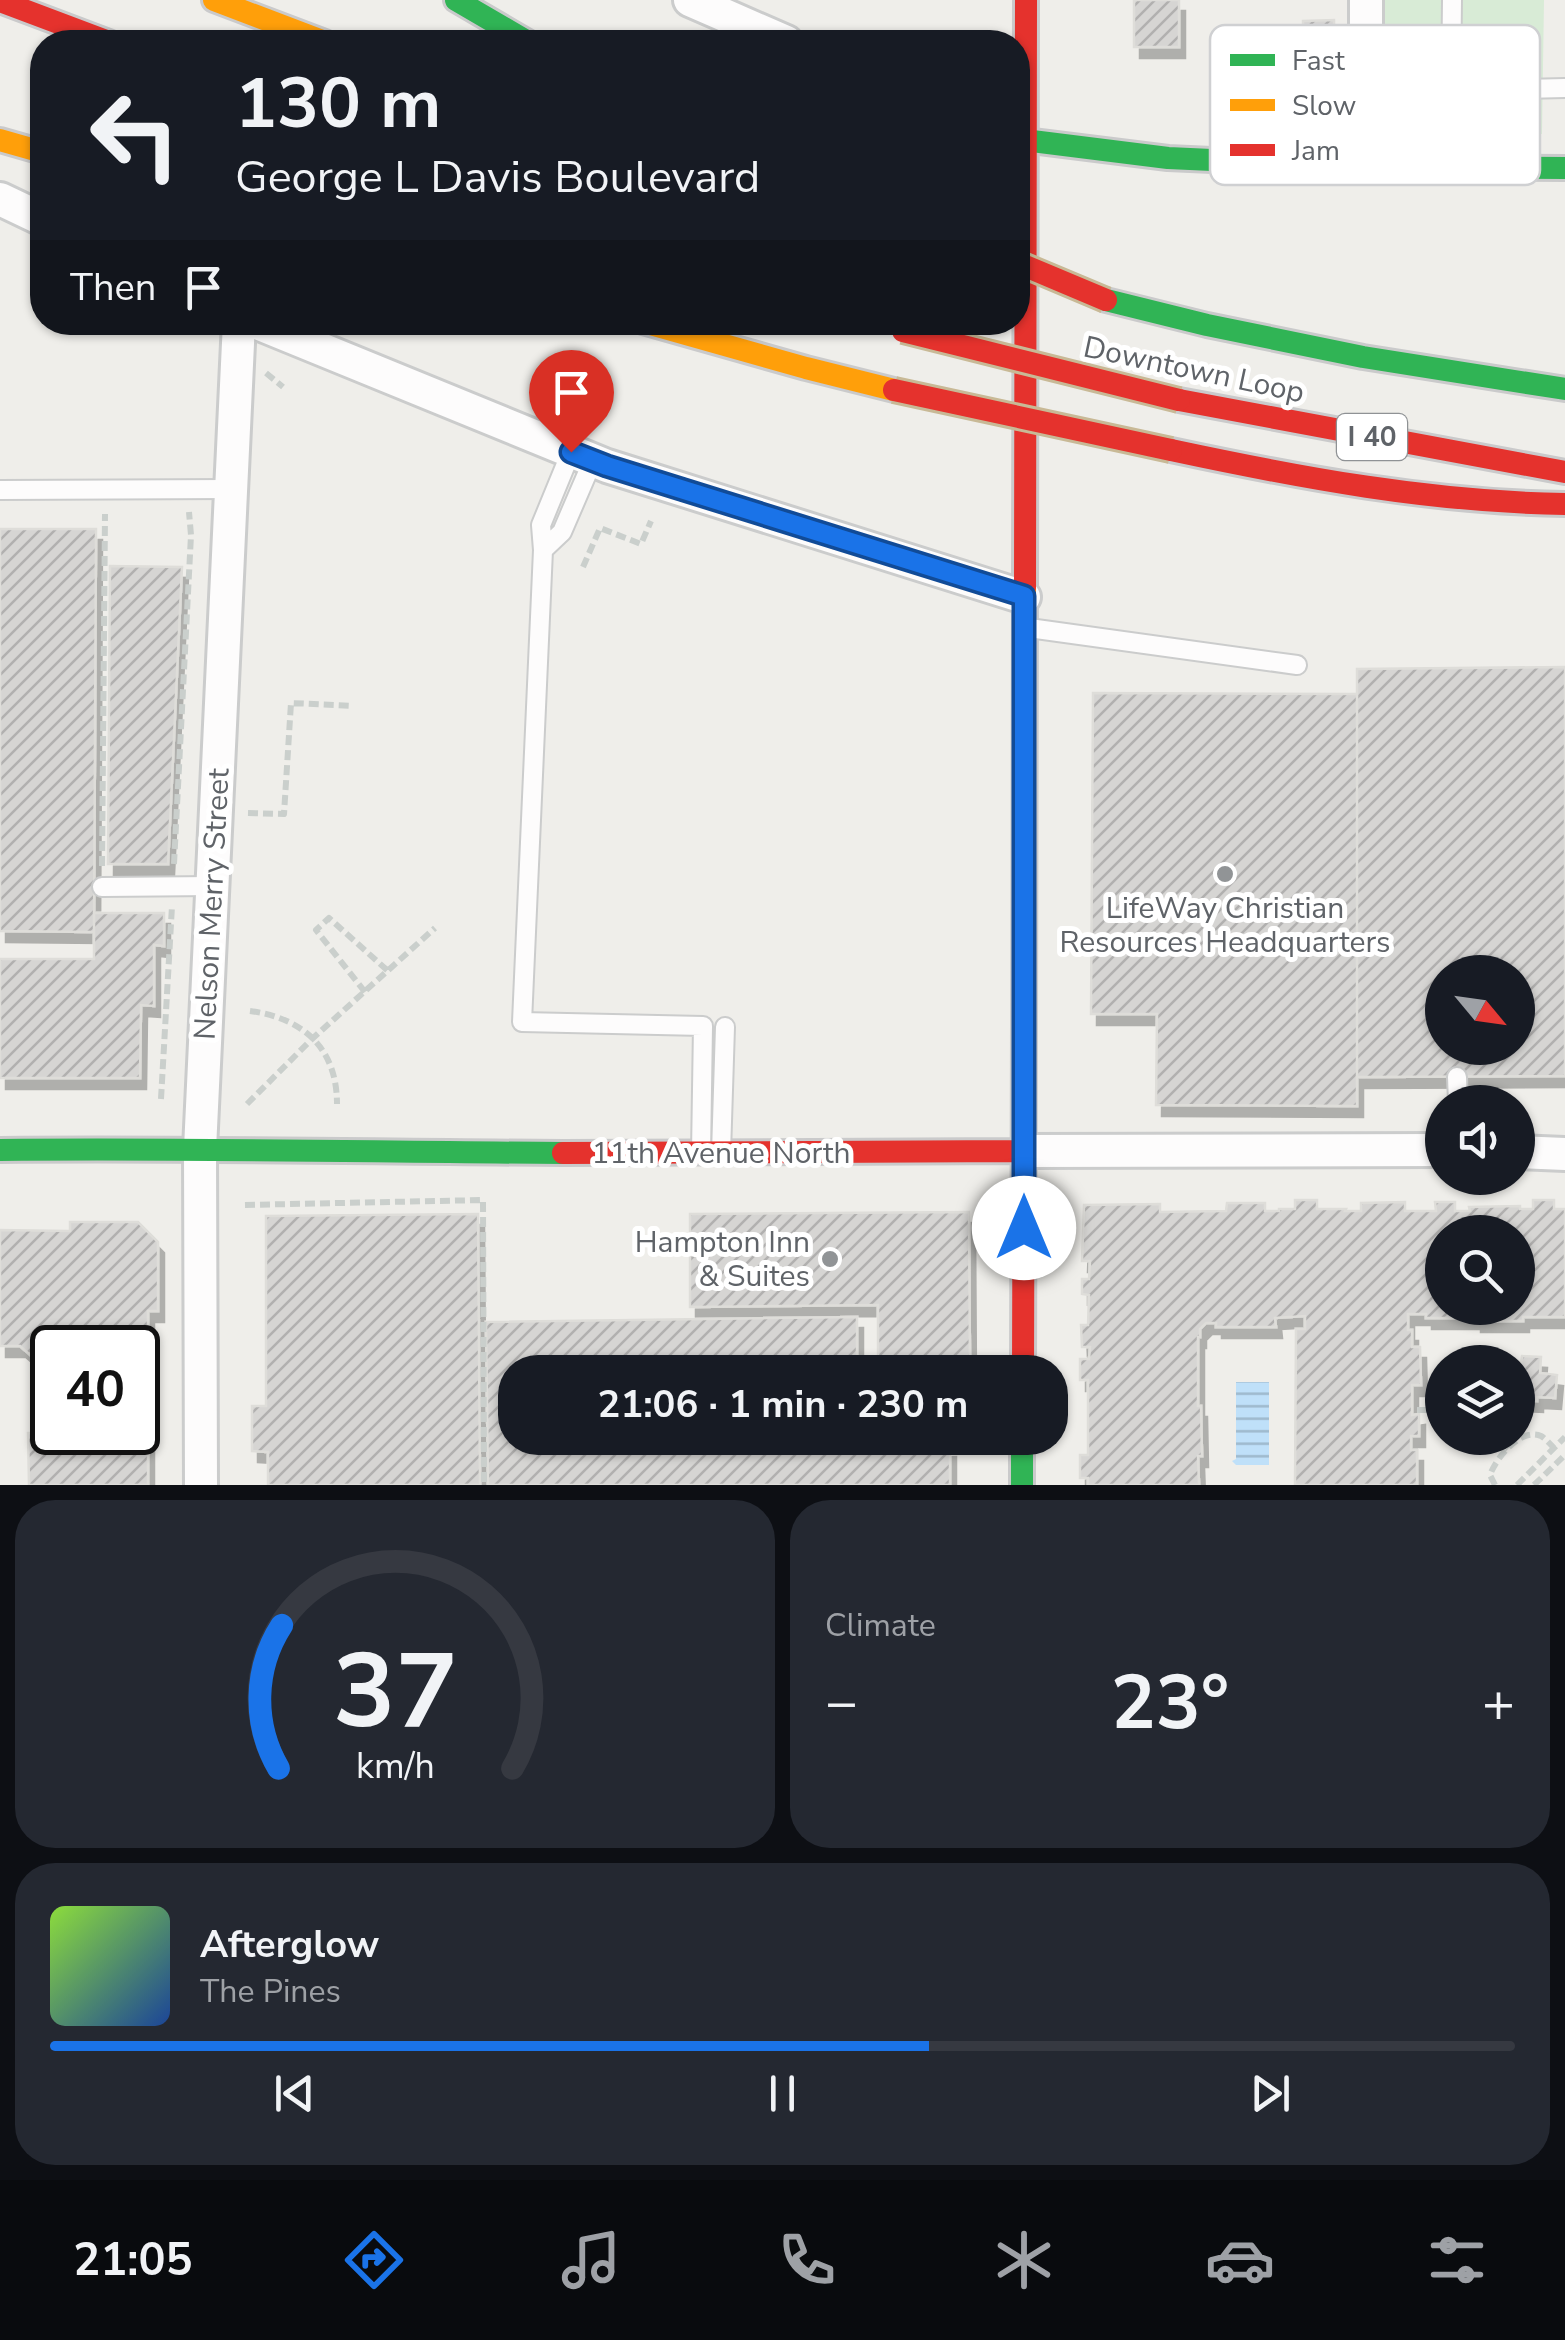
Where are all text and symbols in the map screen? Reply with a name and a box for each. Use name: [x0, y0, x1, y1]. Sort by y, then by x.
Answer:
legend: [1210, 25, 1540, 185]
text: Fast: [1292, 42, 1345, 80]
text: 130 m: [235, 56, 441, 152]
icon: left: [70, 70, 200, 200]
text: Slow: [1292, 87, 1356, 125]
text: Jam: [1291, 132, 1340, 170]
text: George L Davis Boulevard: [235, 147, 760, 208]
icon: arrive: [176, 260, 231, 315]
text: Then: [70, 262, 156, 313]
street label: Downtown Loop: [1080, 327, 1308, 413]
pin: [529, 350, 614, 453]
icon: arrive: [544, 365, 599, 420]
road number: I 40: [1337, 414, 1407, 460]
street label: Nelson Merry Street: [184, 767, 240, 1041]
marker: LifeWay Christian Resources Headquarters: [1214, 863, 1236, 885]
place label: LifeWay Christian Resources Headquarters: [1059, 888, 1391, 963]
north arrow: [1425, 955, 1535, 1065]
map controls: [1425, 955, 1535, 1455]
button: sound: [1425, 1085, 1535, 1195]
street label: 11th Avenue North: [591, 1133, 851, 1174]
position arrow: [972, 1176, 1076, 1280]
button: search: [1425, 1215, 1535, 1325]
place label: Hampton Inn & Suites: [635, 1222, 810, 1297]
marker: Hampton Inn & Suites: [819, 1248, 841, 1270]
speed limit sign: 40: [30, 1325, 160, 1455]
button: layers: [1425, 1345, 1535, 1455]
text: 21:06 · 1 min · 230 m: [598, 1379, 968, 1430]
text: Climate: [825, 1604, 936, 1647]
text: 37: [333, 1621, 457, 1763]
text: 23°: [1111, 1652, 1229, 1754]
text: −: [825, 1665, 858, 1740]
text: +: [1482, 1665, 1515, 1740]
text: km/h: [356, 1742, 434, 1791]
text: Afterglow: [200, 1919, 379, 1970]
text: The Pines: [200, 1970, 341, 2013]
icon: previous: [267, 2066, 322, 2121]
icon: pause: [755, 2066, 810, 2121]
icon: next: [1243, 2066, 1298, 2121]
icon: directions: [339, 2225, 409, 2295]
icon: music: [556, 2225, 626, 2295]
icon: phone: [772, 2225, 842, 2295]
icon: climate: [989, 2225, 1059, 2295]
icon: car: [1205, 2225, 1275, 2295]
icon: filters: [1422, 2225, 1492, 2295]
text: 21:05: [73, 2230, 192, 2291]

